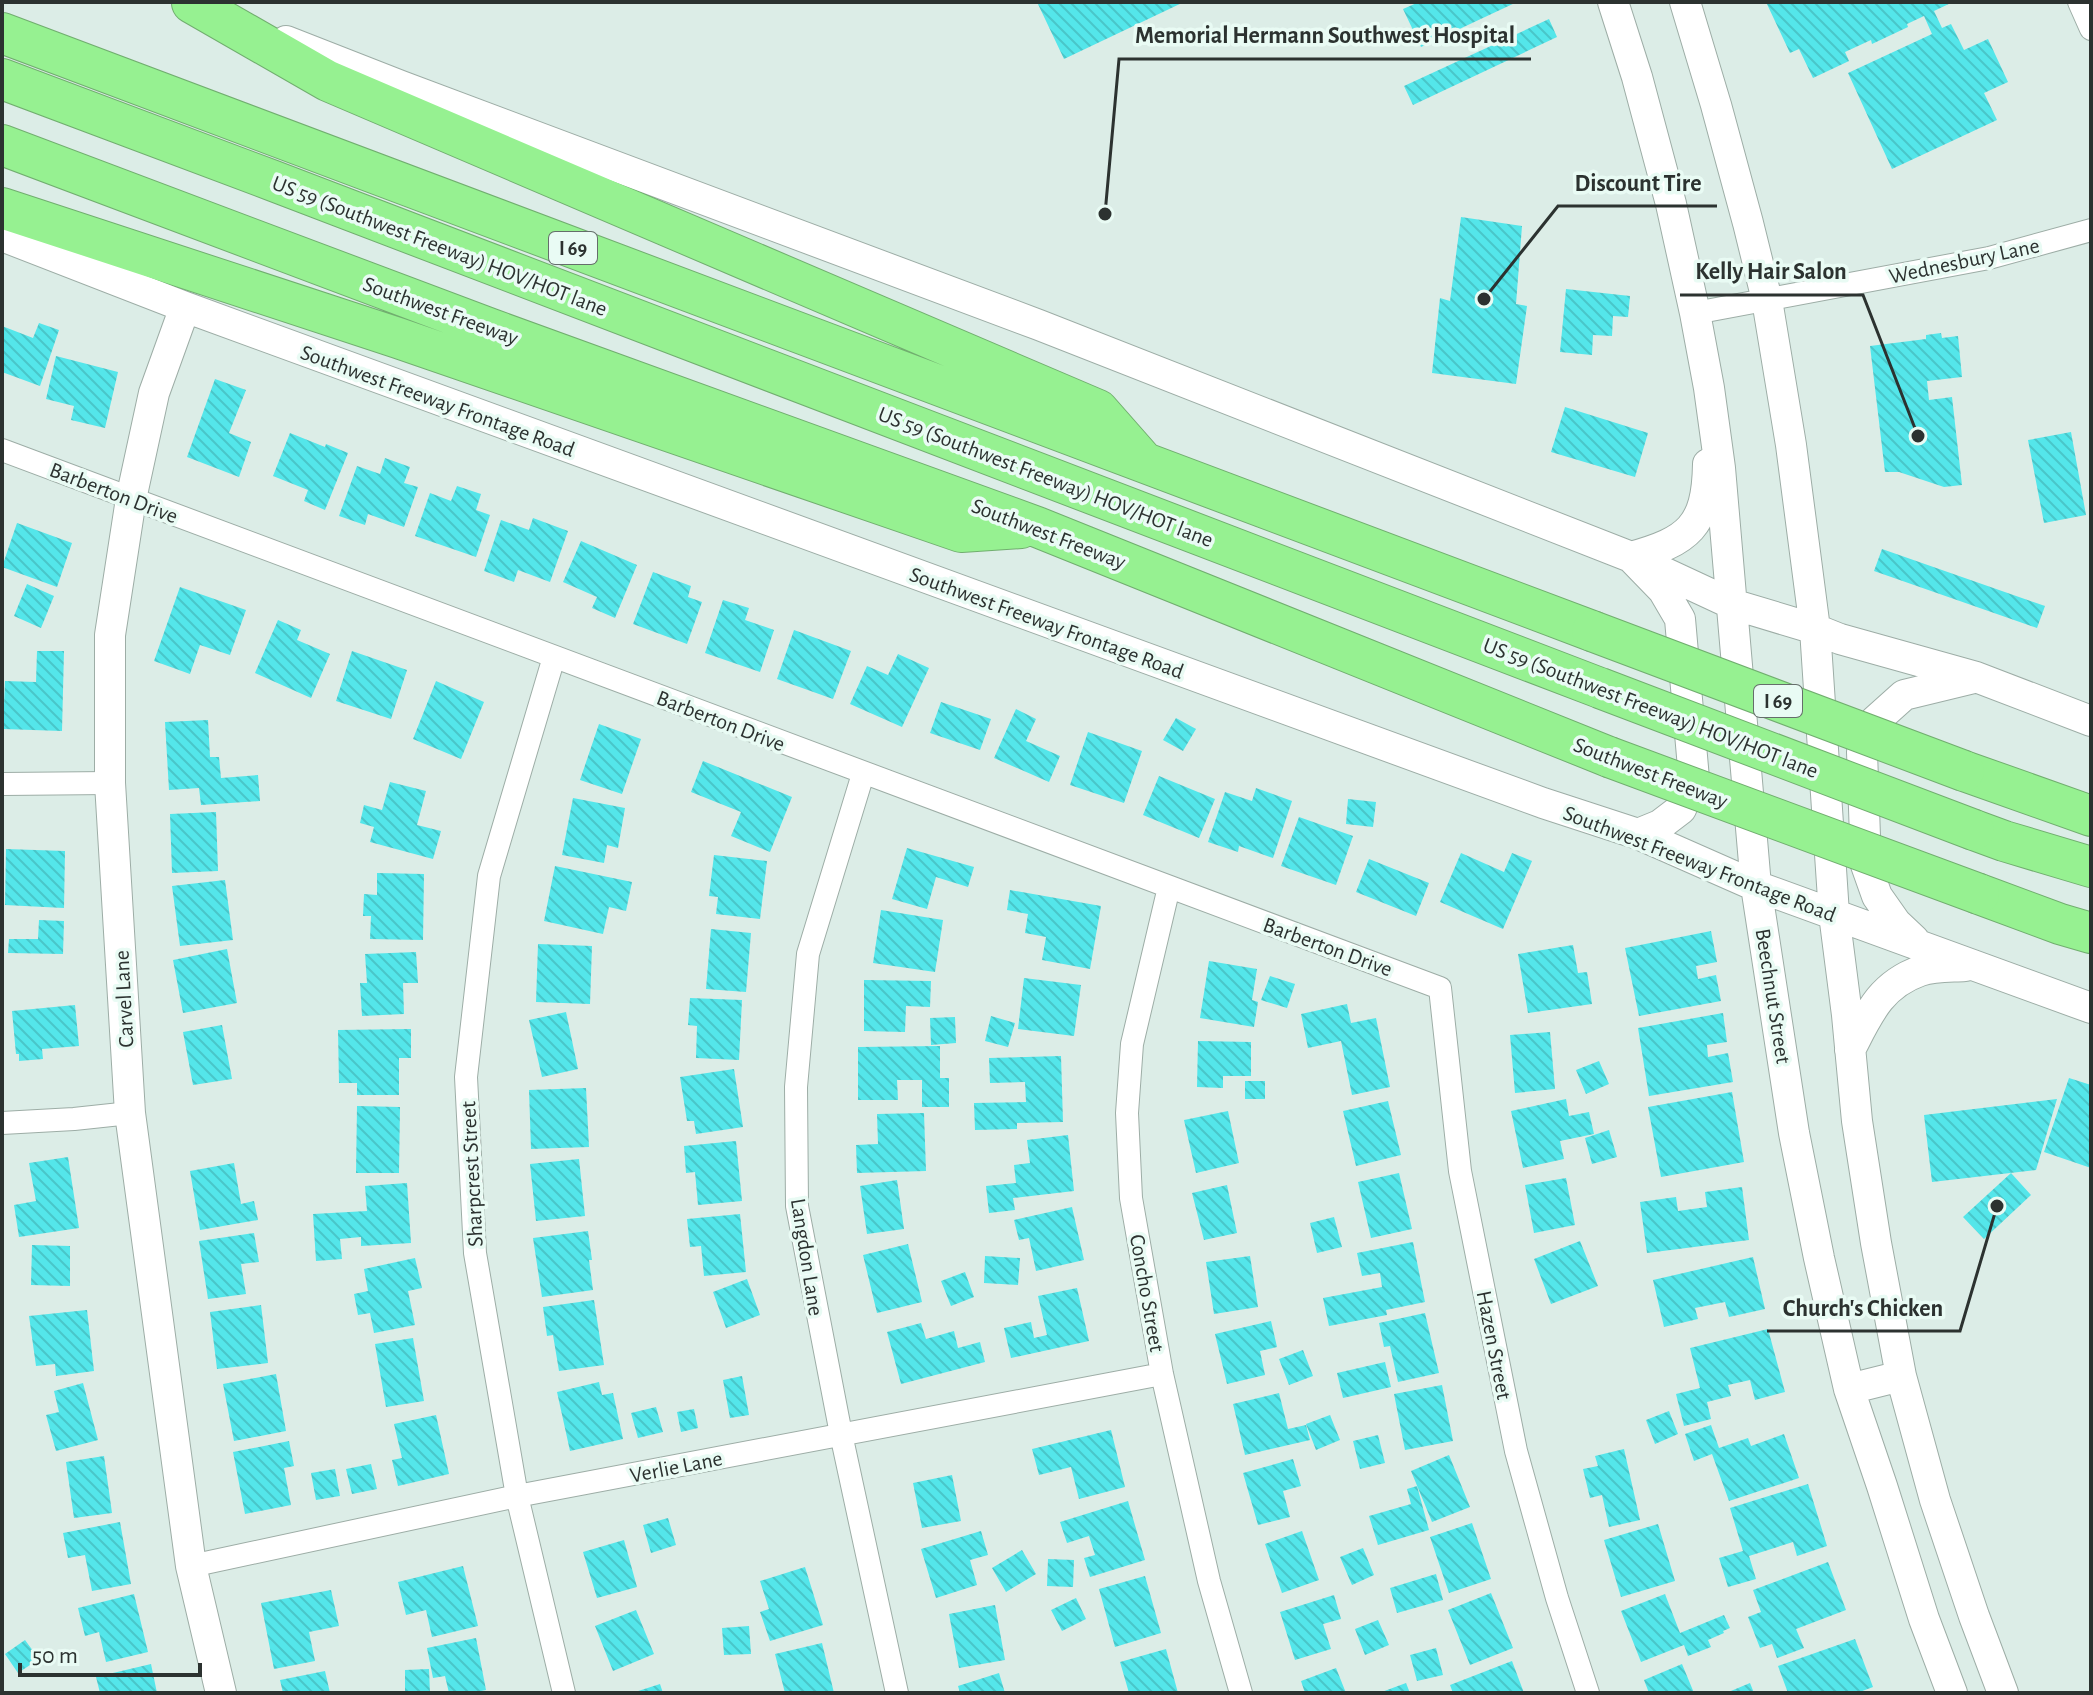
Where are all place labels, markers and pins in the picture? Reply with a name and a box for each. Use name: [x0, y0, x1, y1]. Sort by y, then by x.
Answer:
callout: Memorial Hermann Southwest Hospital: [1119, 11, 1531, 59]
callout: Discount Tire: [1558, 158, 1717, 206]
callout: Kelly Hair Salon: [1680, 247, 1863, 295]
callout: Church's Chicken: [1767, 1283, 1960, 1331]

